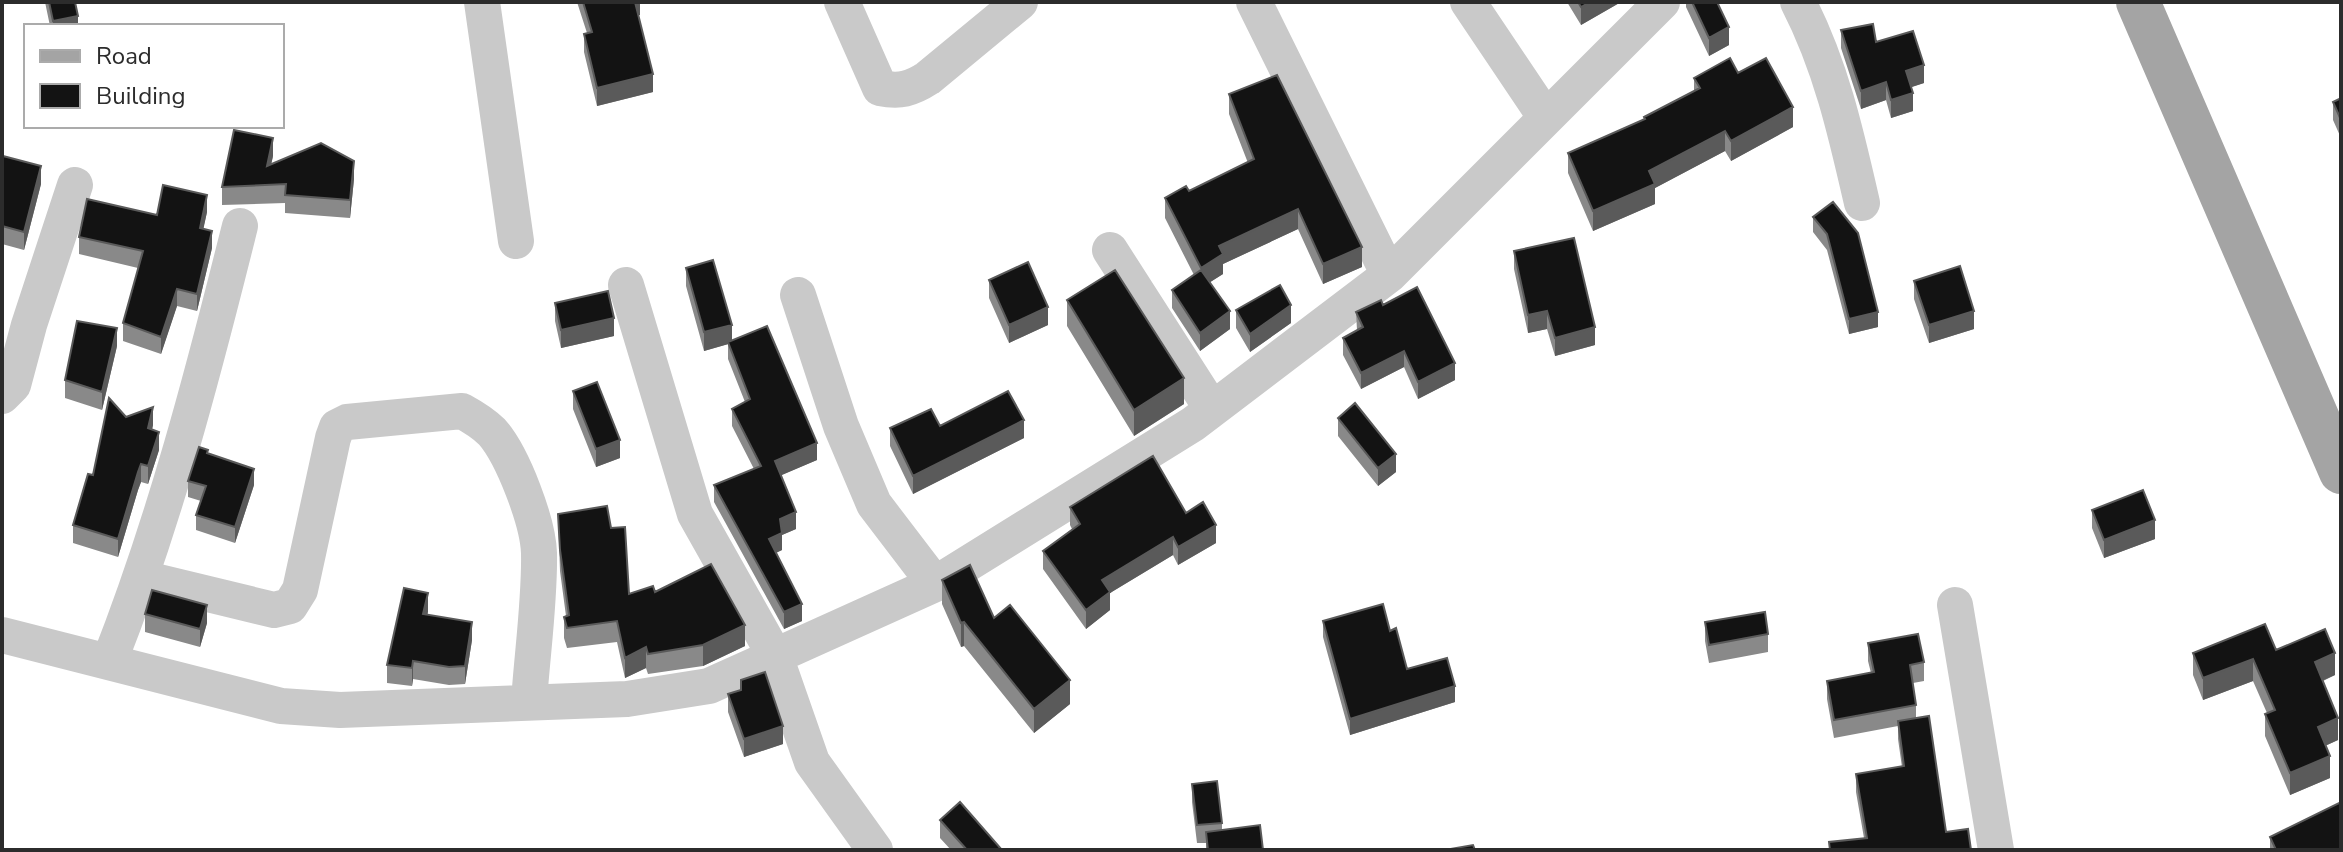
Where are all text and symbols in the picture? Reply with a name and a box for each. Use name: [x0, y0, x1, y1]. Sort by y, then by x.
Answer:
legend: [24, 24, 284, 128]
text: Road: [96, 40, 152, 72]
text: Building: [96, 80, 186, 112]

